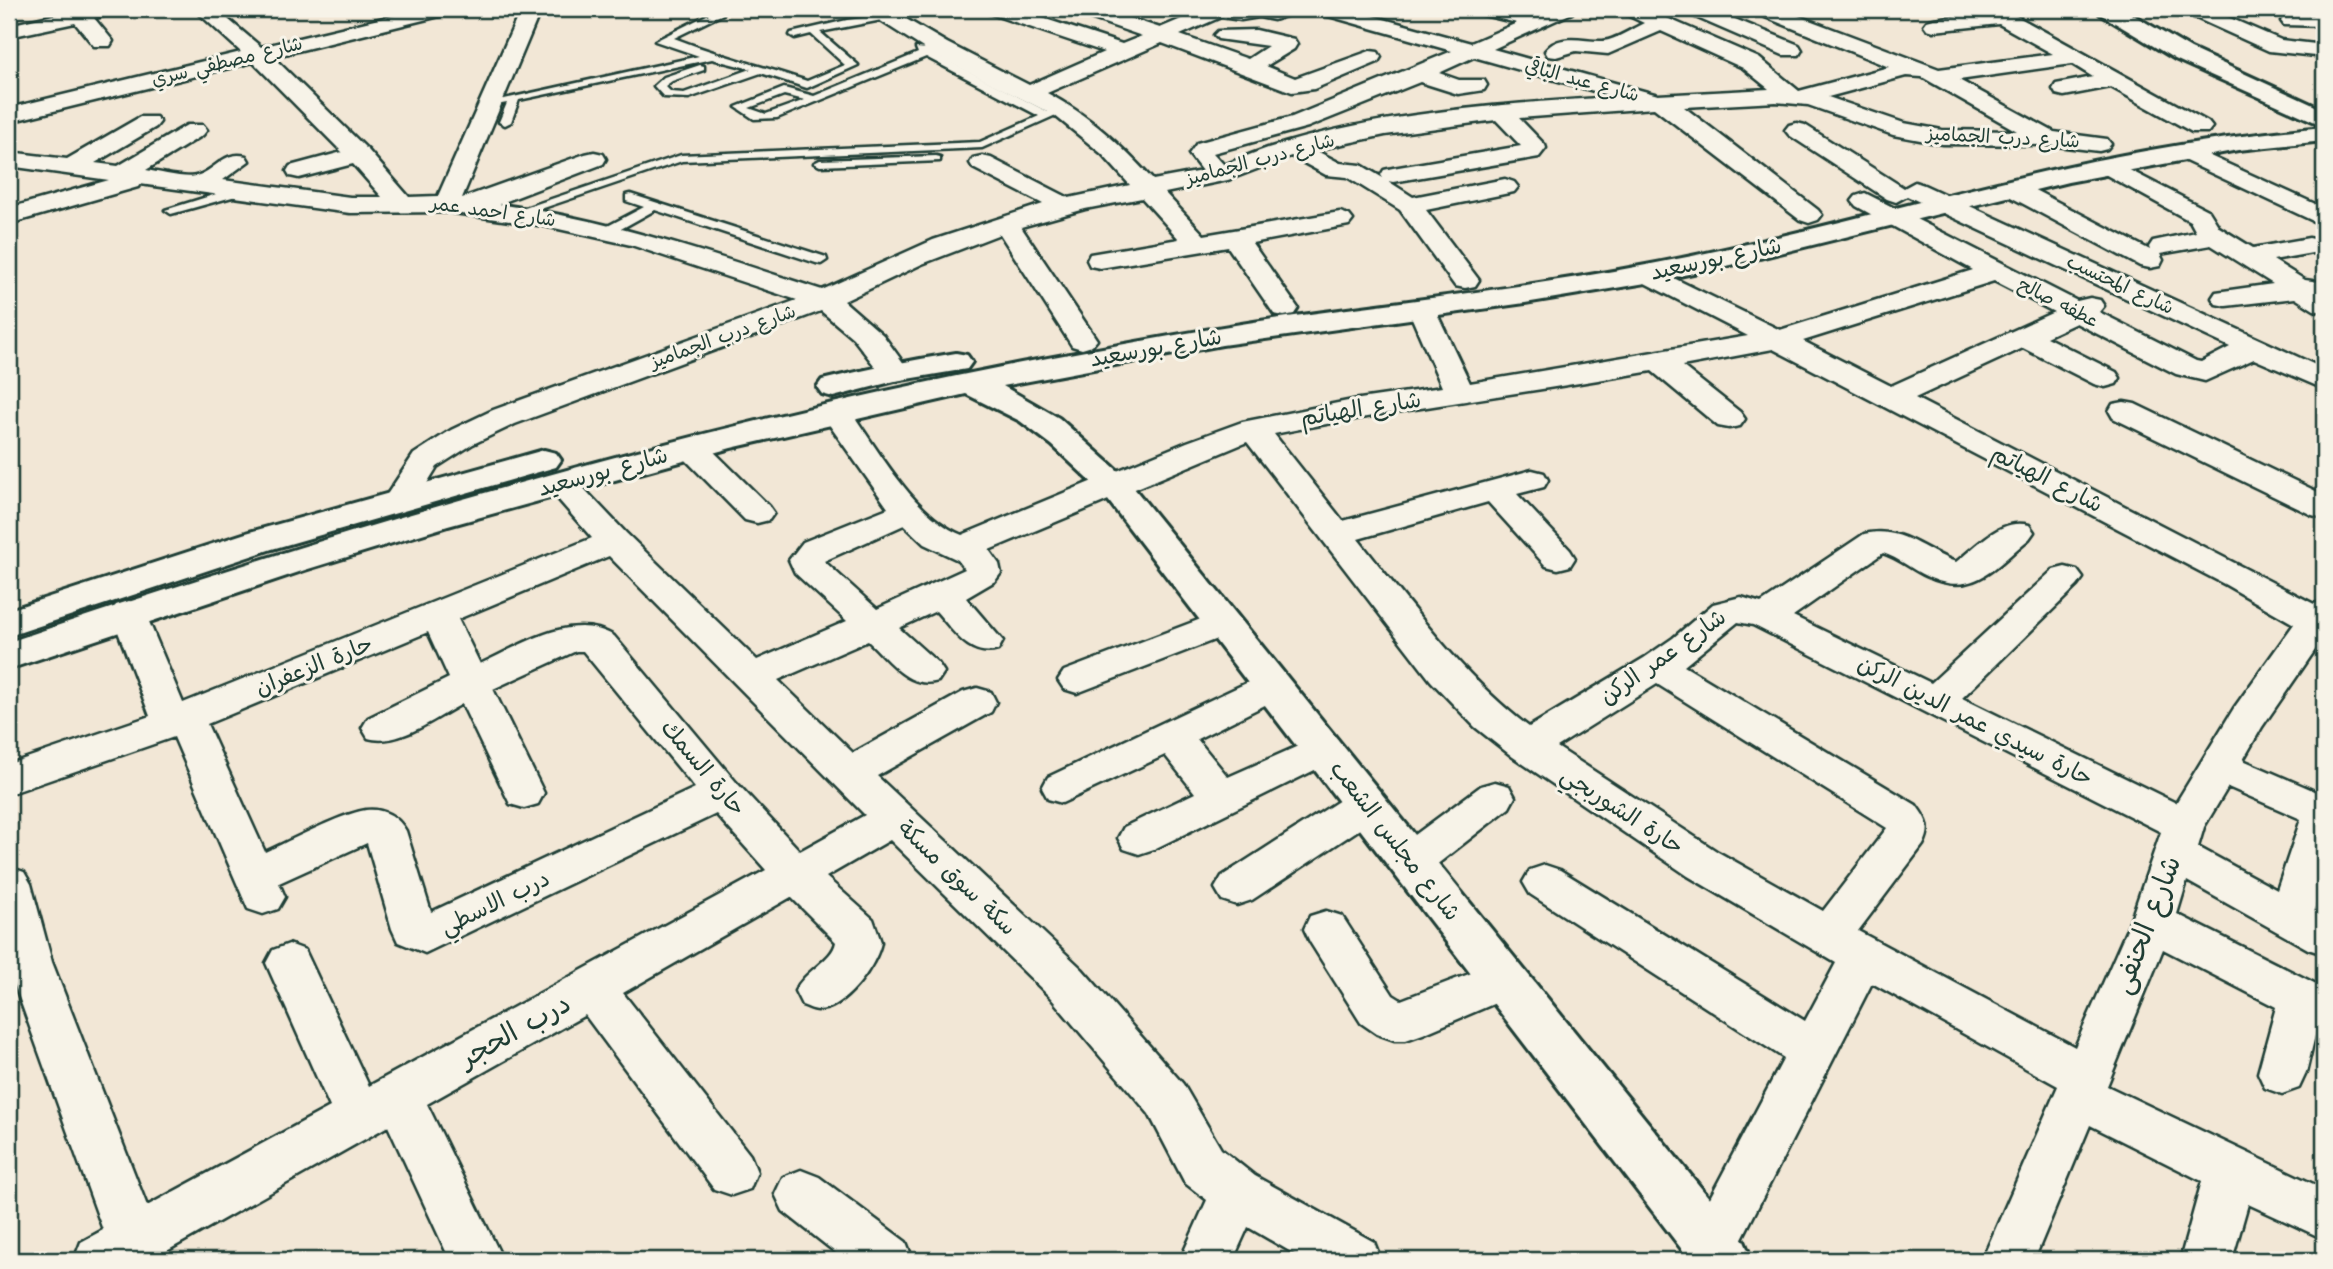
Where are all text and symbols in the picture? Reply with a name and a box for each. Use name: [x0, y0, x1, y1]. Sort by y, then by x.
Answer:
street label: شارع مصطفي سري: [149, 30, 306, 96]
street label: شارع عبد الباقي: [1522, 53, 1642, 109]
street label: شارع درب الجماميز: [1924, 120, 2080, 155]
street label: شارع درب الجماميز: [1180, 127, 1338, 193]
street label: شارع احمد عمر: [427, 190, 557, 234]
street label: شارع بورسعيد: [1647, 229, 1785, 289]
street label: شارع المحتسب: [2062, 248, 2178, 322]
street label: عطفه صالح: [2013, 271, 2103, 335]
street label: شارع درب الجماميز: [644, 298, 800, 377]
street label: شارع بورسعيد: [1088, 321, 1224, 375]
street label: شارع الهياتم: [1298, 384, 1424, 435]
street label: شارع الهياتم: [1985, 437, 2108, 522]
street label: شارع بورسعيد: [534, 439, 672, 505]
street label: شارع عمر الركن: [1593, 601, 1733, 713]
street label: حارة الزعفران: [250, 628, 378, 704]
street label: حارة سيدي عمر الدين الركن: [1852, 648, 2098, 794]
street label: حارة السمك: [653, 713, 753, 823]
street label: شارع مجلس الشعب: [1322, 754, 1468, 928]
street label: حارة الشوربجي: [1552, 759, 1690, 866]
street label: سكة سوق مسكة: [890, 813, 1024, 943]
street label: شارع الحنفى: [2103, 850, 2191, 1000]
street label: درب الاسطي: [435, 863, 557, 947]
street label: درب الحجر: [450, 984, 578, 1079]

